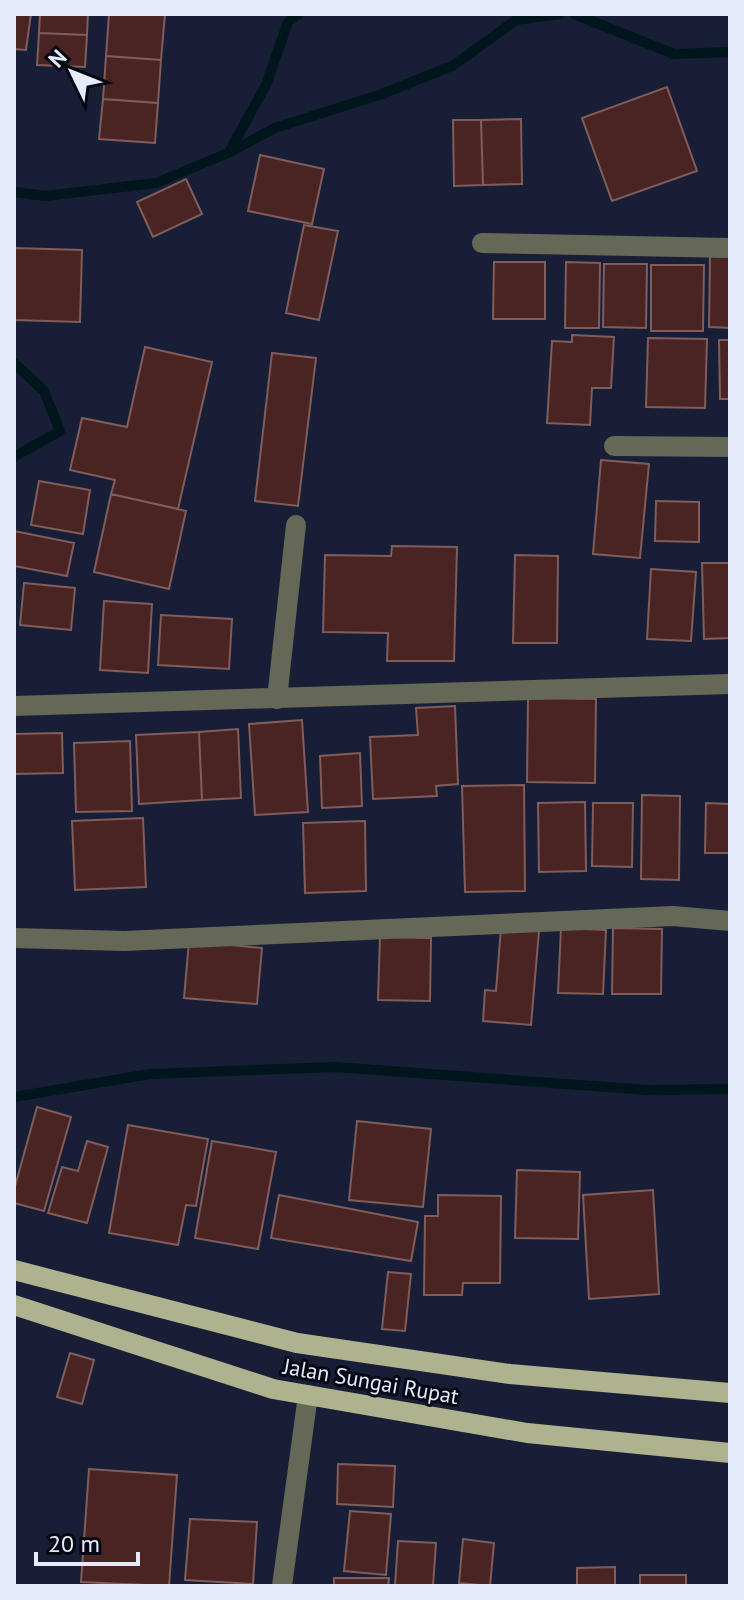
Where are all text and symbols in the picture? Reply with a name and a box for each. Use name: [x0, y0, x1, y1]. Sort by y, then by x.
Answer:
north arrow: [32, 32, 112, 112]
text: N: [42, 44, 73, 73]
street label: Jalan Sungai Rupat: [280, 1352, 461, 1410]
scale bar: [36, 1516, 138, 1566]
text: 20 m: [48, 1528, 100, 1559]

